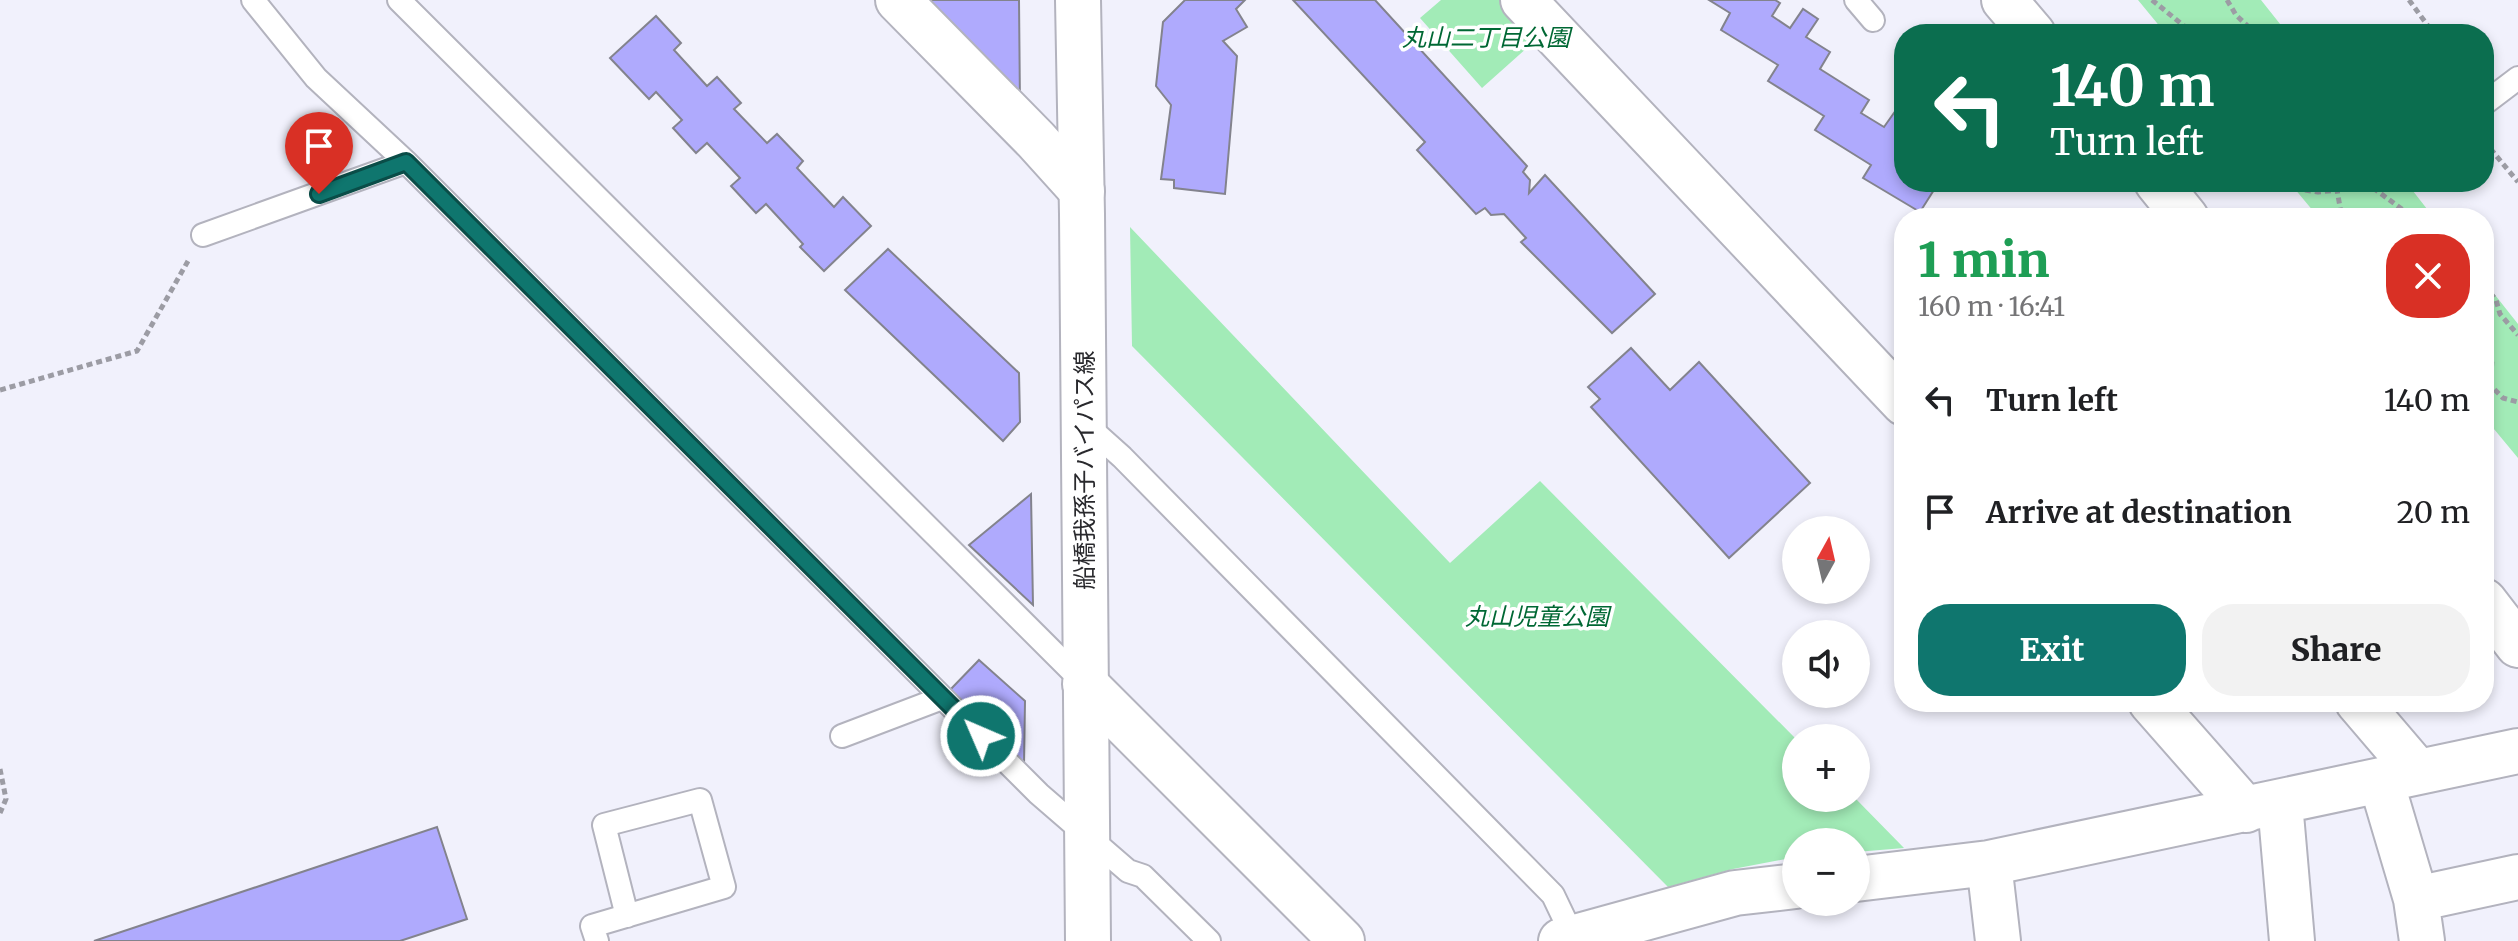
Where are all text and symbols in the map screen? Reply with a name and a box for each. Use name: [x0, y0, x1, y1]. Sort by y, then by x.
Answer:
park label: 丸山二丁目公園: [1402, 22, 1573, 53]
text: 140 m: [2050, 51, 2215, 121]
icon: left: [1918, 56, 2022, 160]
pin: [285, 112, 353, 194]
text: Turn left: [2050, 120, 2204, 165]
icon: arrive: [297, 124, 341, 168]
text: 1 min: [1918, 230, 2050, 290]
button: close: [2386, 234, 2470, 318]
text: 160 m · 16:41: [1918, 290, 2065, 323]
street label: 船橋我孫子バイパス線: [1069, 350, 1100, 590]
icon: left: [1918, 378, 1962, 422]
text: Turn left: [1986, 381, 2118, 419]
text: 140 m: [2384, 381, 2470, 419]
icon: arrive: [1918, 490, 1962, 534]
text: Arrive at destination: [1986, 493, 2292, 531]
text: 20 m: [2397, 493, 2470, 531]
north arrow: [1782, 516, 1870, 604]
map controls: [1782, 516, 1870, 916]
park label: 丸山児童公園: [1465, 601, 1612, 632]
button: Exit: [1918, 604, 2186, 696]
button: Share: [2202, 604, 2470, 696]
button: sound: [1782, 620, 1870, 708]
position arrow: [939, 694, 1023, 778]
button: +: [1782, 724, 1870, 812]
button: −: [1782, 828, 1870, 916]

